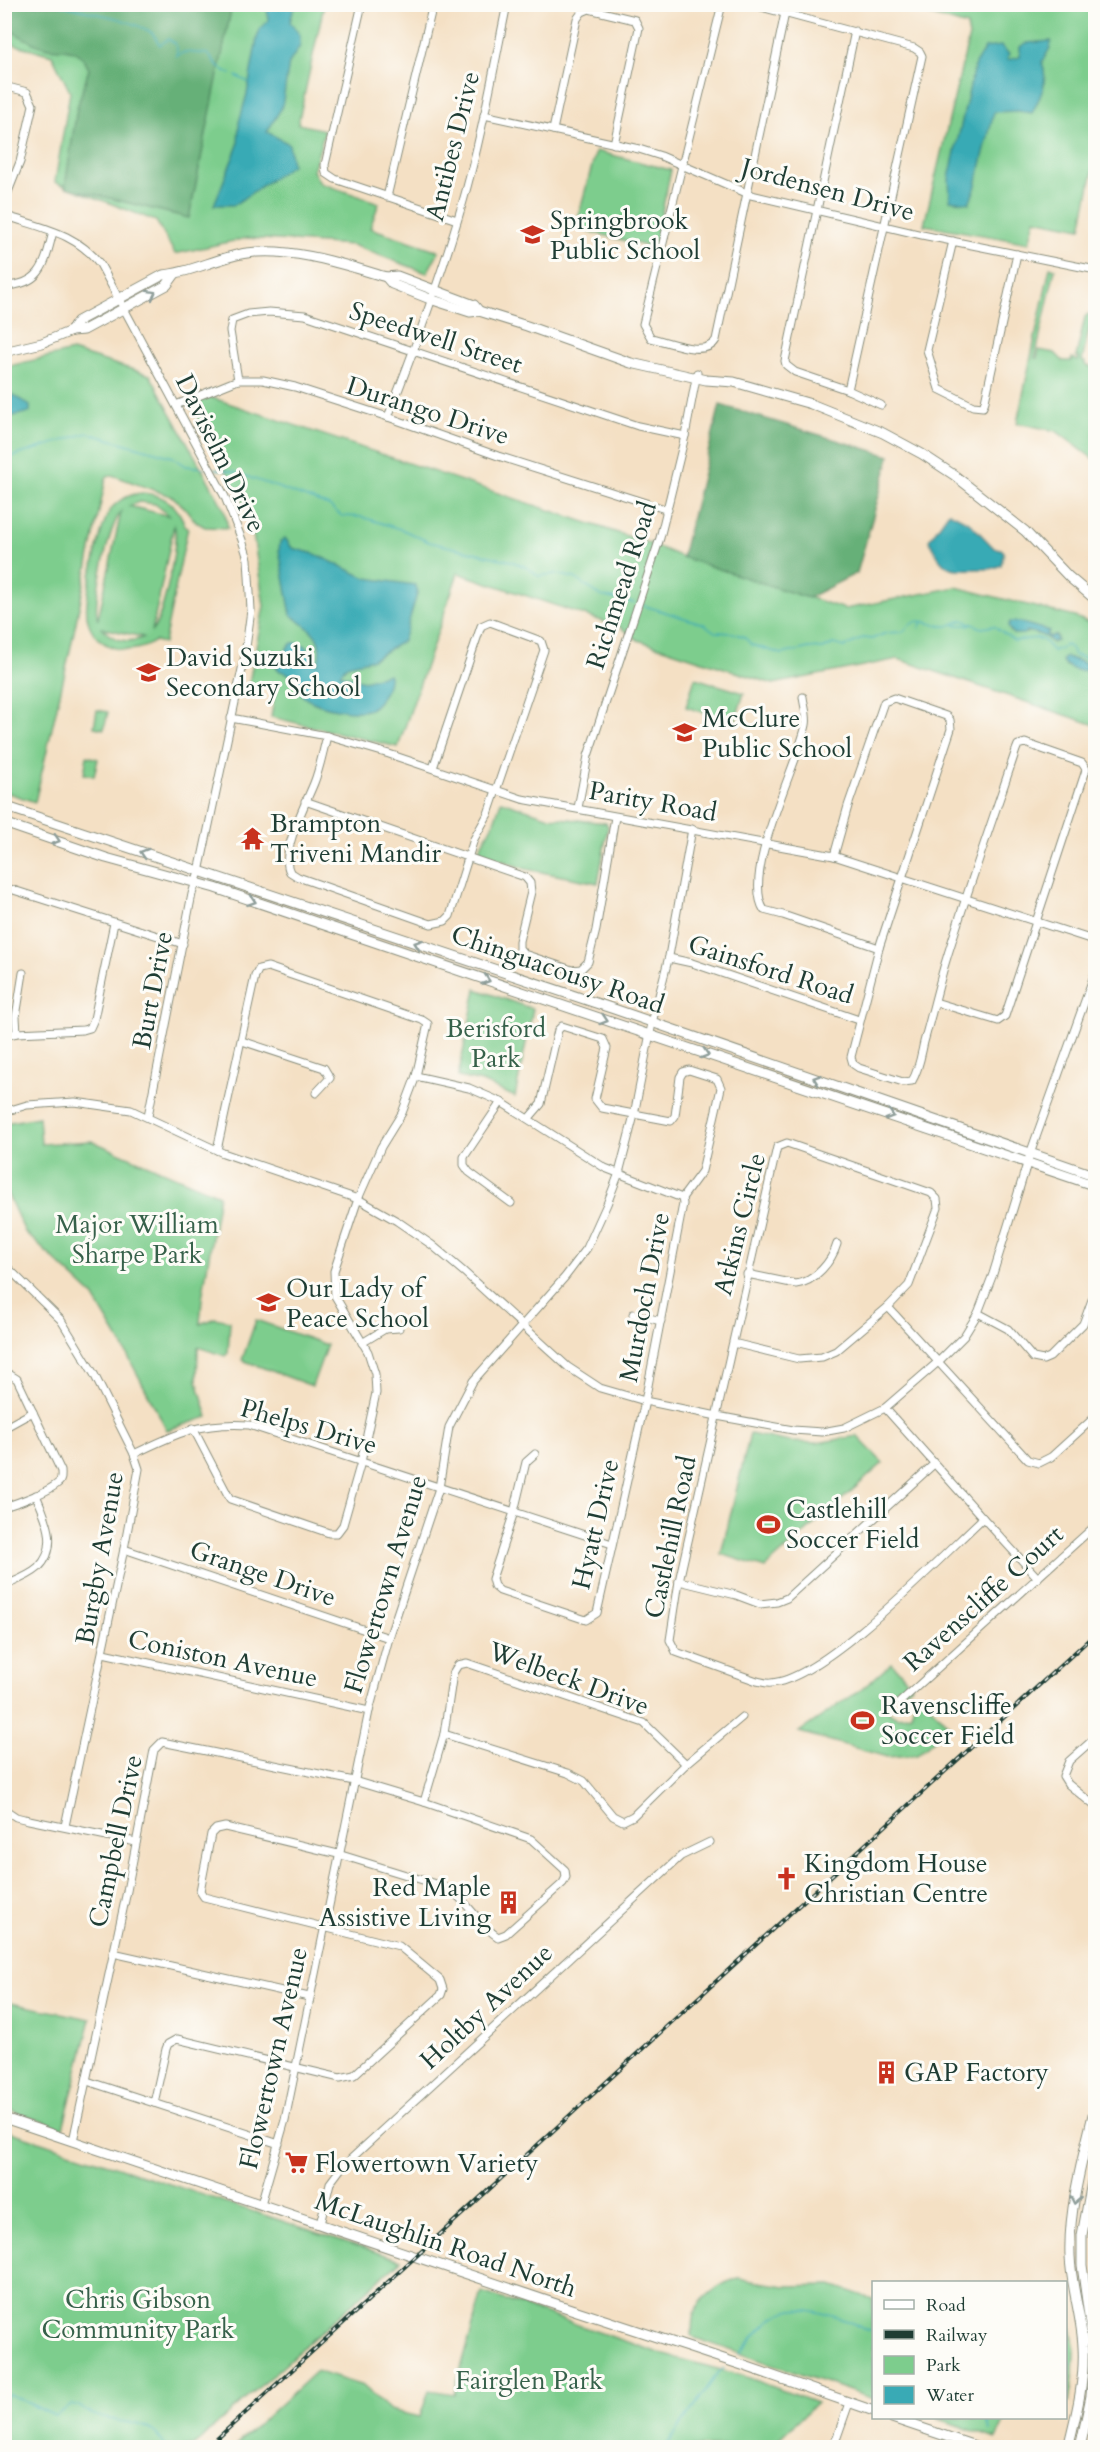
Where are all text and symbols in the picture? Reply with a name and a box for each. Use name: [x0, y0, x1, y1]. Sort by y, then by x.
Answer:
street label: Antibes Drive: [417, 68, 488, 225]
street label: Jordensen Drive: [734, 149, 918, 229]
place label: Springbrook Public School: [550, 203, 701, 268]
school or university icon: Springbrook Public School: [519, 222, 545, 248]
one-way arrow: [146, 289, 156, 301]
street label: Speedwell Street: [345, 293, 527, 382]
street label: Daviselm Drive: [167, 368, 274, 538]
street label: Durango Drive: [342, 368, 514, 453]
street label: Richmead Road: [578, 497, 665, 674]
place label: David Suzuki Secondary School: [166, 640, 361, 705]
school or university icon: David Suzuki Secondary School: [135, 659, 161, 685]
place label: McClure Public School: [702, 701, 853, 766]
school or university icon: McClure Public School: [671, 720, 697, 746]
street label: Parity Road: [586, 773, 720, 830]
place label: Brampton Triveni Mandir: [270, 806, 442, 871]
temple icon: Brampton Triveni Mandir: [239, 825, 265, 851]
one-way arrow: [50, 833, 61, 845]
one-way arrow: [139, 847, 150, 860]
one-way arrow: [246, 893, 257, 906]
street label: Chinguacousy Road: [447, 917, 669, 1022]
street label: Gainsford Road: [684, 926, 858, 1013]
street label: Burt Drive: [124, 928, 181, 1052]
one-way arrow: [413, 938, 424, 951]
one-way arrow: [480, 973, 491, 985]
park label: Berisford Park: [446, 1011, 546, 1076]
one-way arrow: [598, 1013, 609, 1026]
one-way arrow: [699, 1047, 710, 1059]
one-way arrow: [812, 1073, 823, 1086]
one-way arrow: [884, 1108, 895, 1121]
street label: Atkins Circle: [705, 1149, 774, 1299]
park label: Major William Sharpe Park: [55, 1207, 219, 1272]
street label: Murdoch Drive: [611, 1209, 678, 1385]
place label: Our Lady of Peace School: [286, 1271, 429, 1336]
school or university icon: Our Lady of Peace School: [255, 1290, 281, 1316]
street label: Phelps Drive: [237, 1390, 381, 1463]
street label: Castlehill Road: [636, 1452, 705, 1622]
street label: Hyatt Drive: [563, 1455, 627, 1593]
street label: Burgby Avenue: [67, 1469, 132, 1647]
street label: Flowertown Avenue: [336, 1471, 435, 1698]
place label: Castlehill Soccer Field: [786, 1492, 920, 1557]
sports icon: Castlehill Soccer Field: [755, 1511, 781, 1537]
street label: Ravenscliffe Court: [896, 1517, 1071, 1680]
street label: Grange Drive: [185, 1532, 341, 1615]
street label: Coniston Avenue: [125, 1621, 321, 1696]
street label: Welbeck Drive: [483, 1633, 654, 1724]
place label: Ravenscliffe Soccer Field: [881, 1688, 1015, 1753]
sports icon: Ravenscliffe Soccer Field: [850, 1707, 876, 1733]
street label: Campbell Drive: [80, 1751, 151, 1931]
place label: Kingdom House Christian Centre: [804, 1846, 988, 1911]
church icon: Kingdom House Christian Centre: [773, 1865, 799, 1891]
place label: Red Maple Assistive Living: [319, 1870, 491, 1935]
building icon: Red Maple Assistive Living: [496, 1889, 522, 1915]
street label: Holtby Avenue: [412, 1936, 560, 2077]
street label: Flowertown Avenue: [231, 1944, 316, 2173]
place label: GAP Factory: [904, 2055, 1049, 2090]
building icon: GAP Factory: [873, 2059, 899, 2085]
place label: Flowertown Variety: [315, 2146, 539, 2181]
supermarket icon: Flowertown Variety: [284, 2150, 310, 2176]
street label: McLaughlin Road North: [310, 2183, 581, 2306]
one-way arrow: [1069, 2195, 1082, 2205]
legend: [872, 2281, 1067, 2419]
park label: Chris Gibson Community Park: [41, 2282, 235, 2347]
text: Road: [926, 2293, 966, 2318]
text: Railway: [926, 2323, 988, 2348]
text: Park: [926, 2353, 961, 2378]
park label: Fairglen Park: [455, 2363, 603, 2398]
text: Water: [925, 2383, 975, 2408]

